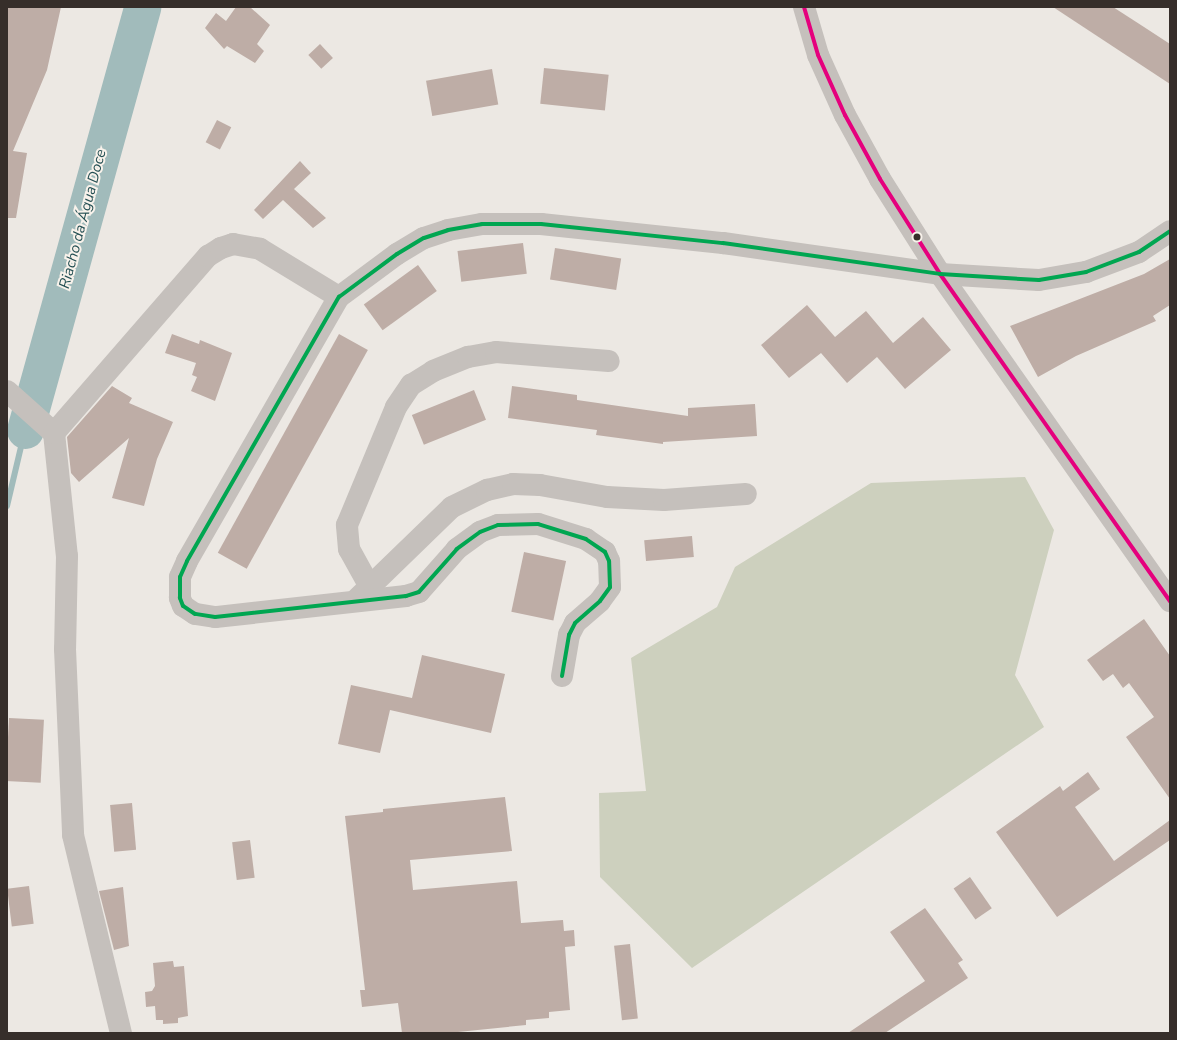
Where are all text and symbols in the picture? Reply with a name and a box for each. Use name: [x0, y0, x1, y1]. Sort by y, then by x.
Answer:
water label: Riacho da Água Doce: [56, 147, 110, 291]
unlabelled marker: [912, 232, 922, 242]

